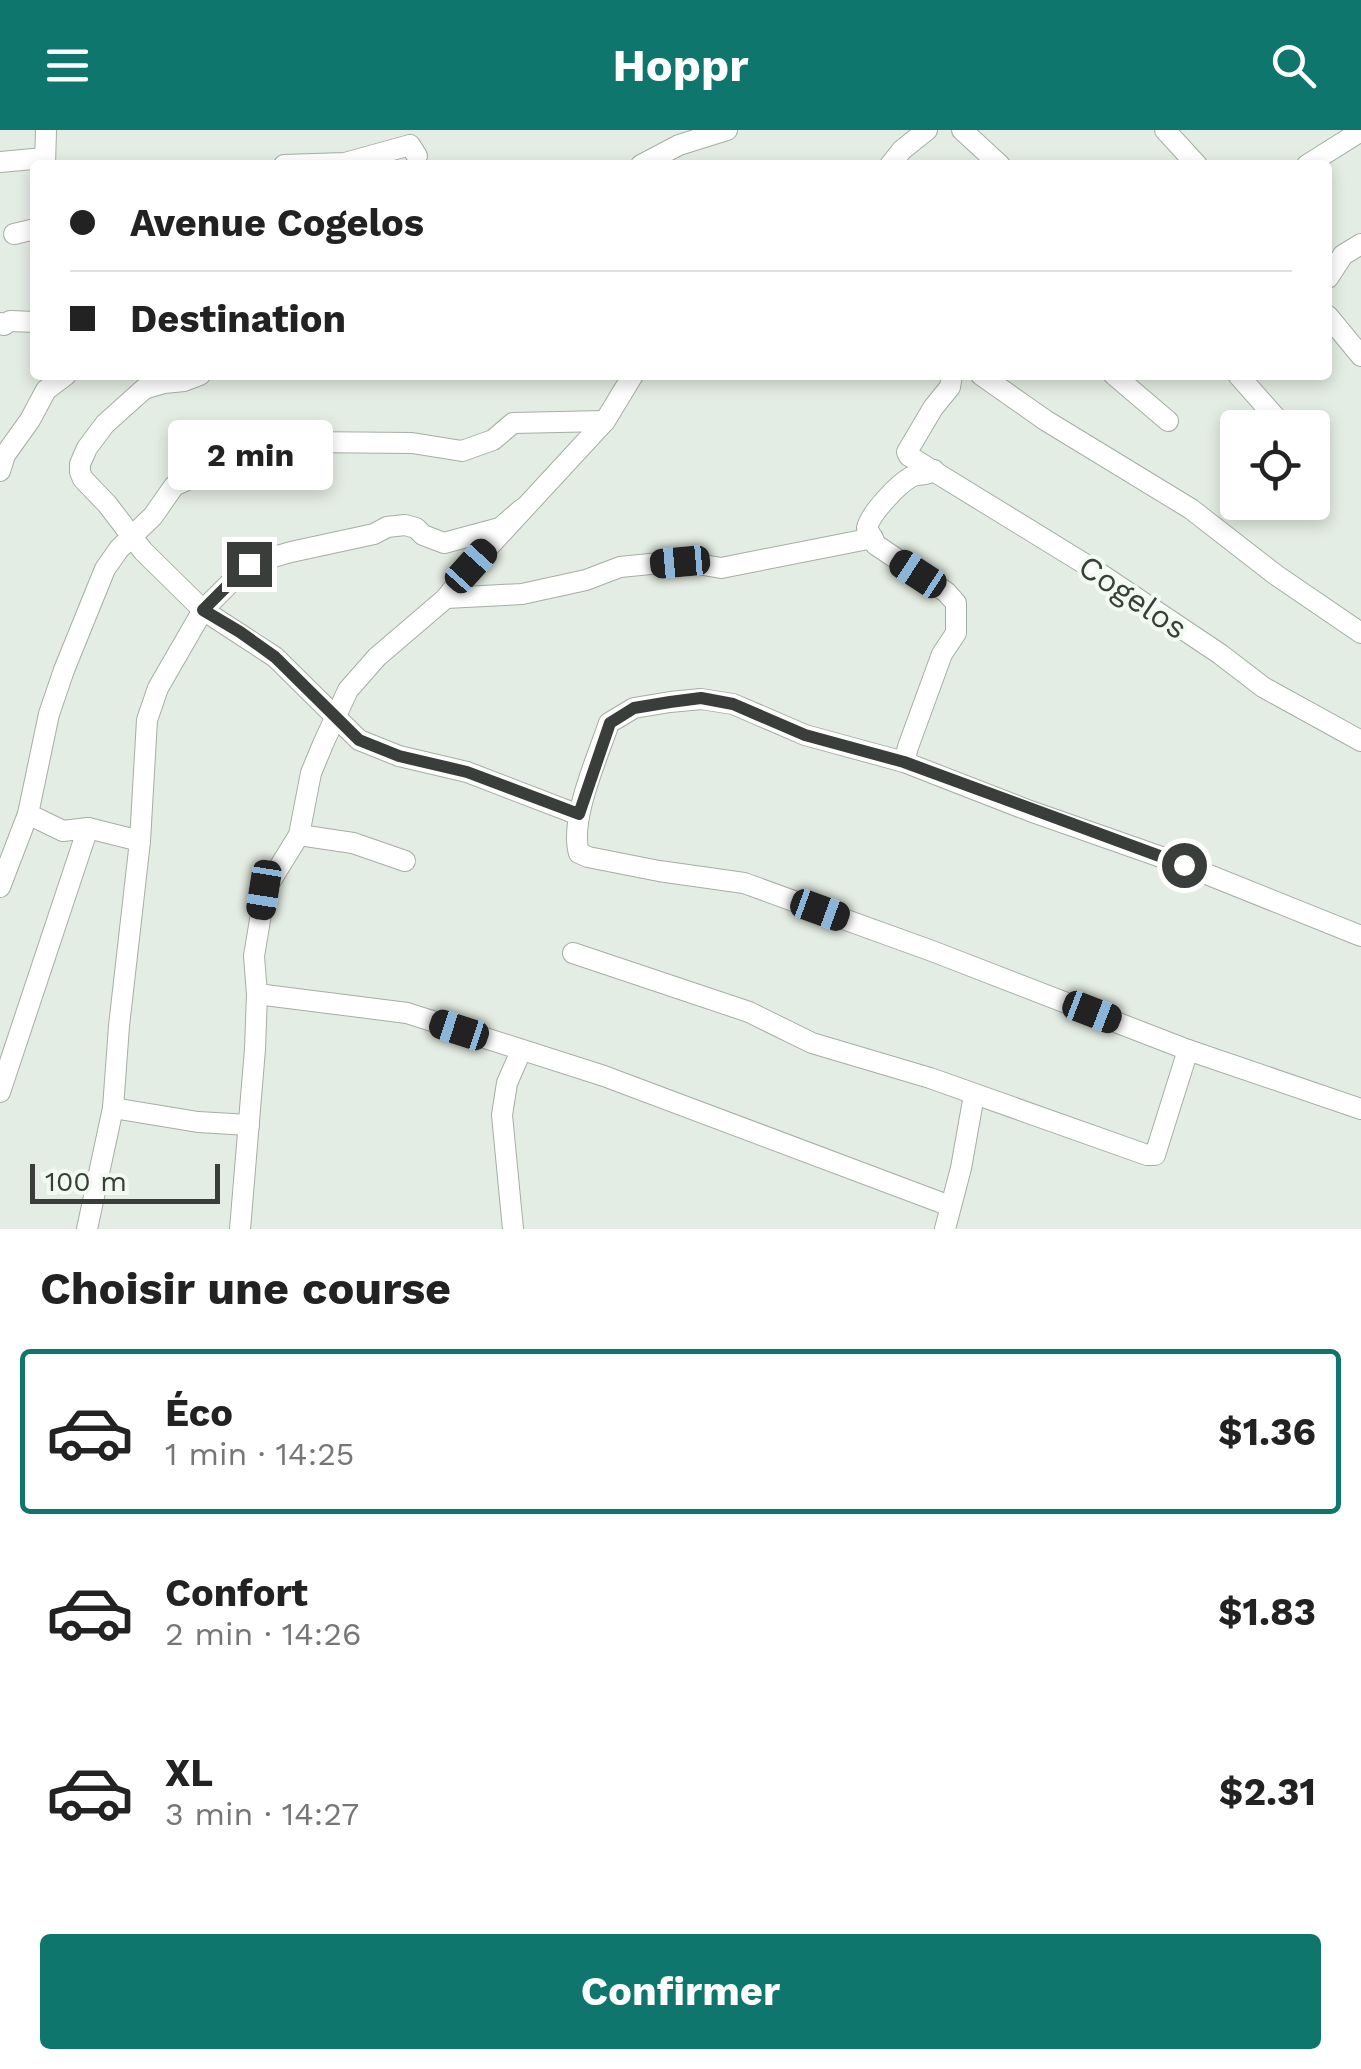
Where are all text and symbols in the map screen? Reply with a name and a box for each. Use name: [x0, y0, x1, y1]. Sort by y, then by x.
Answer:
icon: menu: [40, 38, 95, 93]
icon: search: [1266, 38, 1321, 93]
text: Hoppr: [613, 39, 748, 92]
text: Avenue Cogelos: [130, 201, 424, 245]
text: Destination: [130, 297, 346, 341]
map controls: [1220, 410, 1330, 520]
button: locate: [1220, 410, 1330, 520]
callout: 2 min: [166, 419, 332, 489]
text: 2 min: [207, 436, 294, 474]
car: [440, 534, 502, 598]
route end: [227, 542, 272, 587]
car: [649, 544, 711, 580]
car: [885, 545, 951, 603]
street label: Cogelos: [1072, 547, 1194, 647]
route start: [1162, 843, 1207, 888]
car: [244, 858, 284, 922]
car: [787, 886, 853, 934]
car: [1059, 987, 1125, 1037]
car: [426, 1006, 492, 1054]
scale bar: [30, 1159, 220, 1204]
text: 100 m: [45, 1165, 127, 1198]
text: Choisir une course: [40, 1262, 451, 1315]
icon: car: [45, 1387, 135, 1477]
text: Éco: [165, 1391, 233, 1435]
text: $1.36: [1218, 1410, 1316, 1454]
text: 1 min · 14:25: [165, 1435, 354, 1473]
icon: car: [45, 1567, 135, 1657]
text: Confort: [165, 1571, 308, 1615]
text: $1.83: [1218, 1590, 1316, 1634]
text: 2 min · 14:26: [165, 1615, 361, 1653]
icon: car: [45, 1747, 135, 1837]
text: XL: [165, 1751, 213, 1795]
text: $2.31: [1219, 1770, 1316, 1814]
text: 3 min · 14:27: [165, 1795, 359, 1833]
button: Confirmer: [40, 1934, 1321, 2049]

